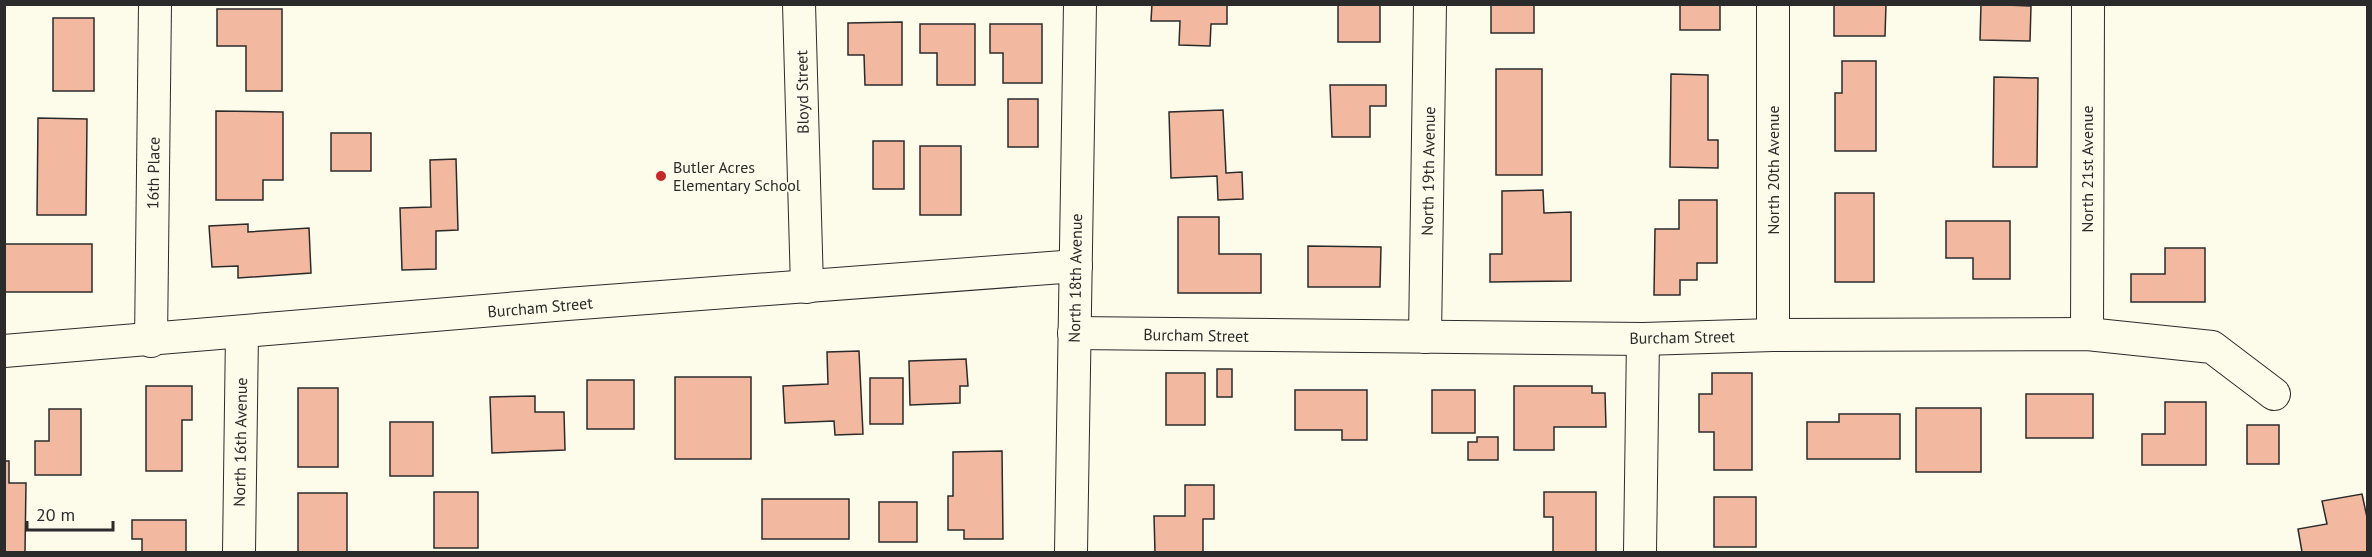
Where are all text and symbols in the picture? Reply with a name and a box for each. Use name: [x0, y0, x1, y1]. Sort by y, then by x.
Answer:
street label: Bloyd Street: [791, 49, 813, 134]
street label: North 20th Avenue: [1763, 105, 1783, 235]
street label: North 21st Avenue: [2077, 105, 2097, 233]
street label: North 19th Avenue: [1417, 106, 1439, 236]
street label: 16th Place: [142, 137, 164, 209]
place label: Butler Acres Elementary School: [673, 157, 801, 195]
marker: Butler Acres Elementary School: [654, 169, 668, 183]
street label: North 18th Avenue: [1064, 213, 1086, 343]
street label: Burcham Street: [487, 292, 594, 322]
street label: Burcham Street: [1143, 324, 1249, 346]
street label: Burcham Street: [1629, 326, 1735, 348]
street label: North 16th Avenue: [229, 377, 251, 507]
scale bar: [27, 494, 112, 532]
text: 20 m: [36, 503, 75, 526]

